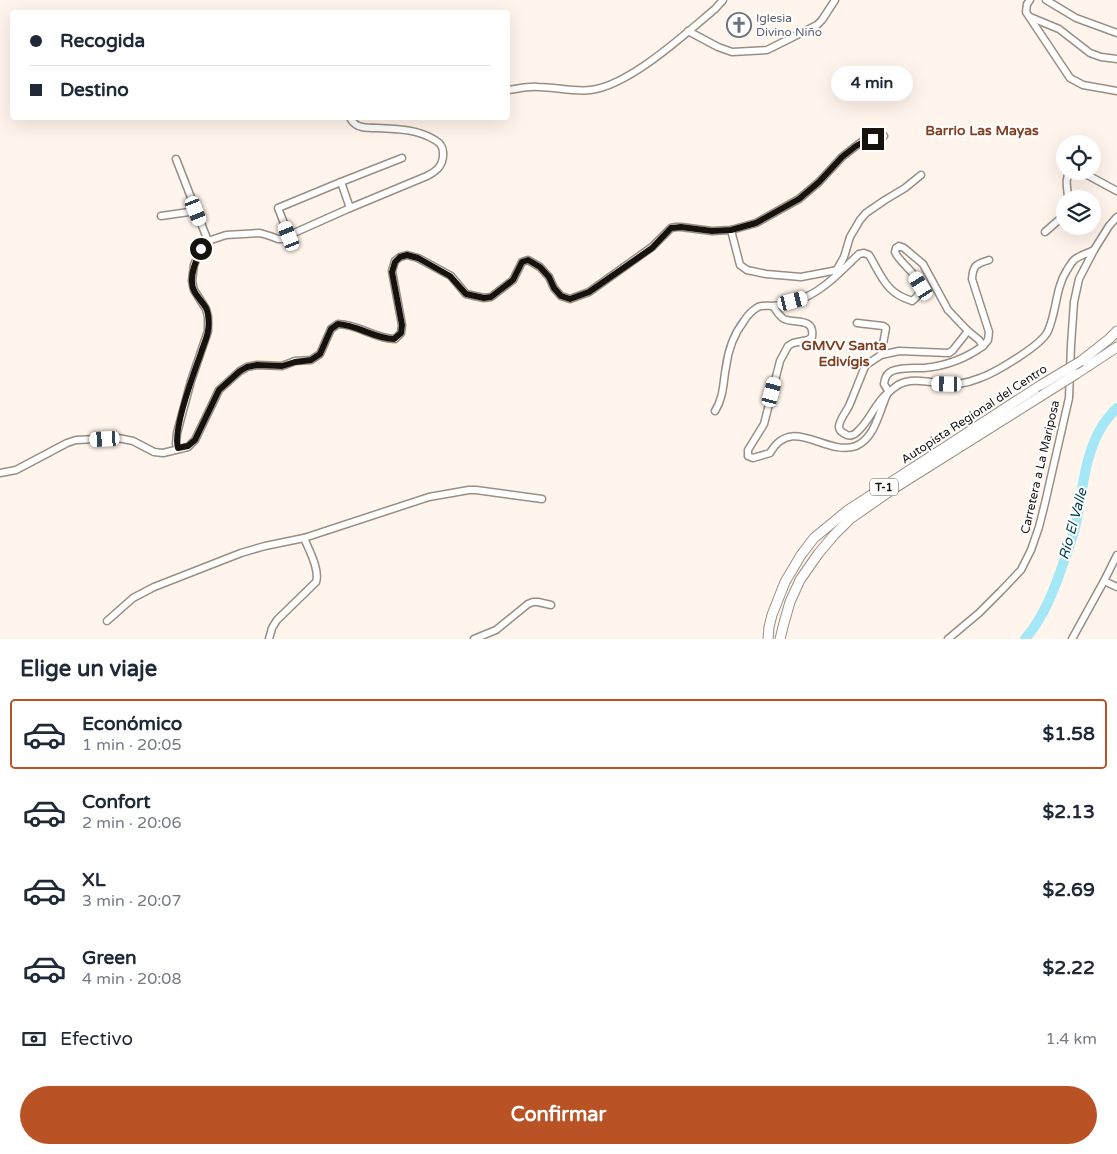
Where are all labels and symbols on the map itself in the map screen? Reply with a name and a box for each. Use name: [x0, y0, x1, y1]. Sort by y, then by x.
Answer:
place label: Iglesia Divino Niño: [756, 11, 822, 39]
church icon: Iglesia Divino Niño: [726, 12, 752, 38]
callout: 4 min: [832, 66, 914, 102]
district label: Barrio Las Mayas: [925, 122, 1039, 139]
route end: [862, 128, 884, 150]
car: [183, 194, 208, 228]
car: [276, 219, 301, 253]
route start: [190, 238, 212, 260]
car: [906, 269, 935, 303]
car: [776, 290, 809, 312]
district label: GMVV Santa Edivígis: [801, 337, 887, 370]
street label: Autopista Regional del Centro: [899, 362, 1049, 466]
car: [760, 376, 783, 408]
car: [931, 376, 962, 392]
street label: Carretera a La Mariposa: [1018, 399, 1062, 535]
car: [89, 431, 120, 447]
road number: T-1: [870, 478, 898, 496]
water label: Río El Valle: [1055, 485, 1091, 562]

